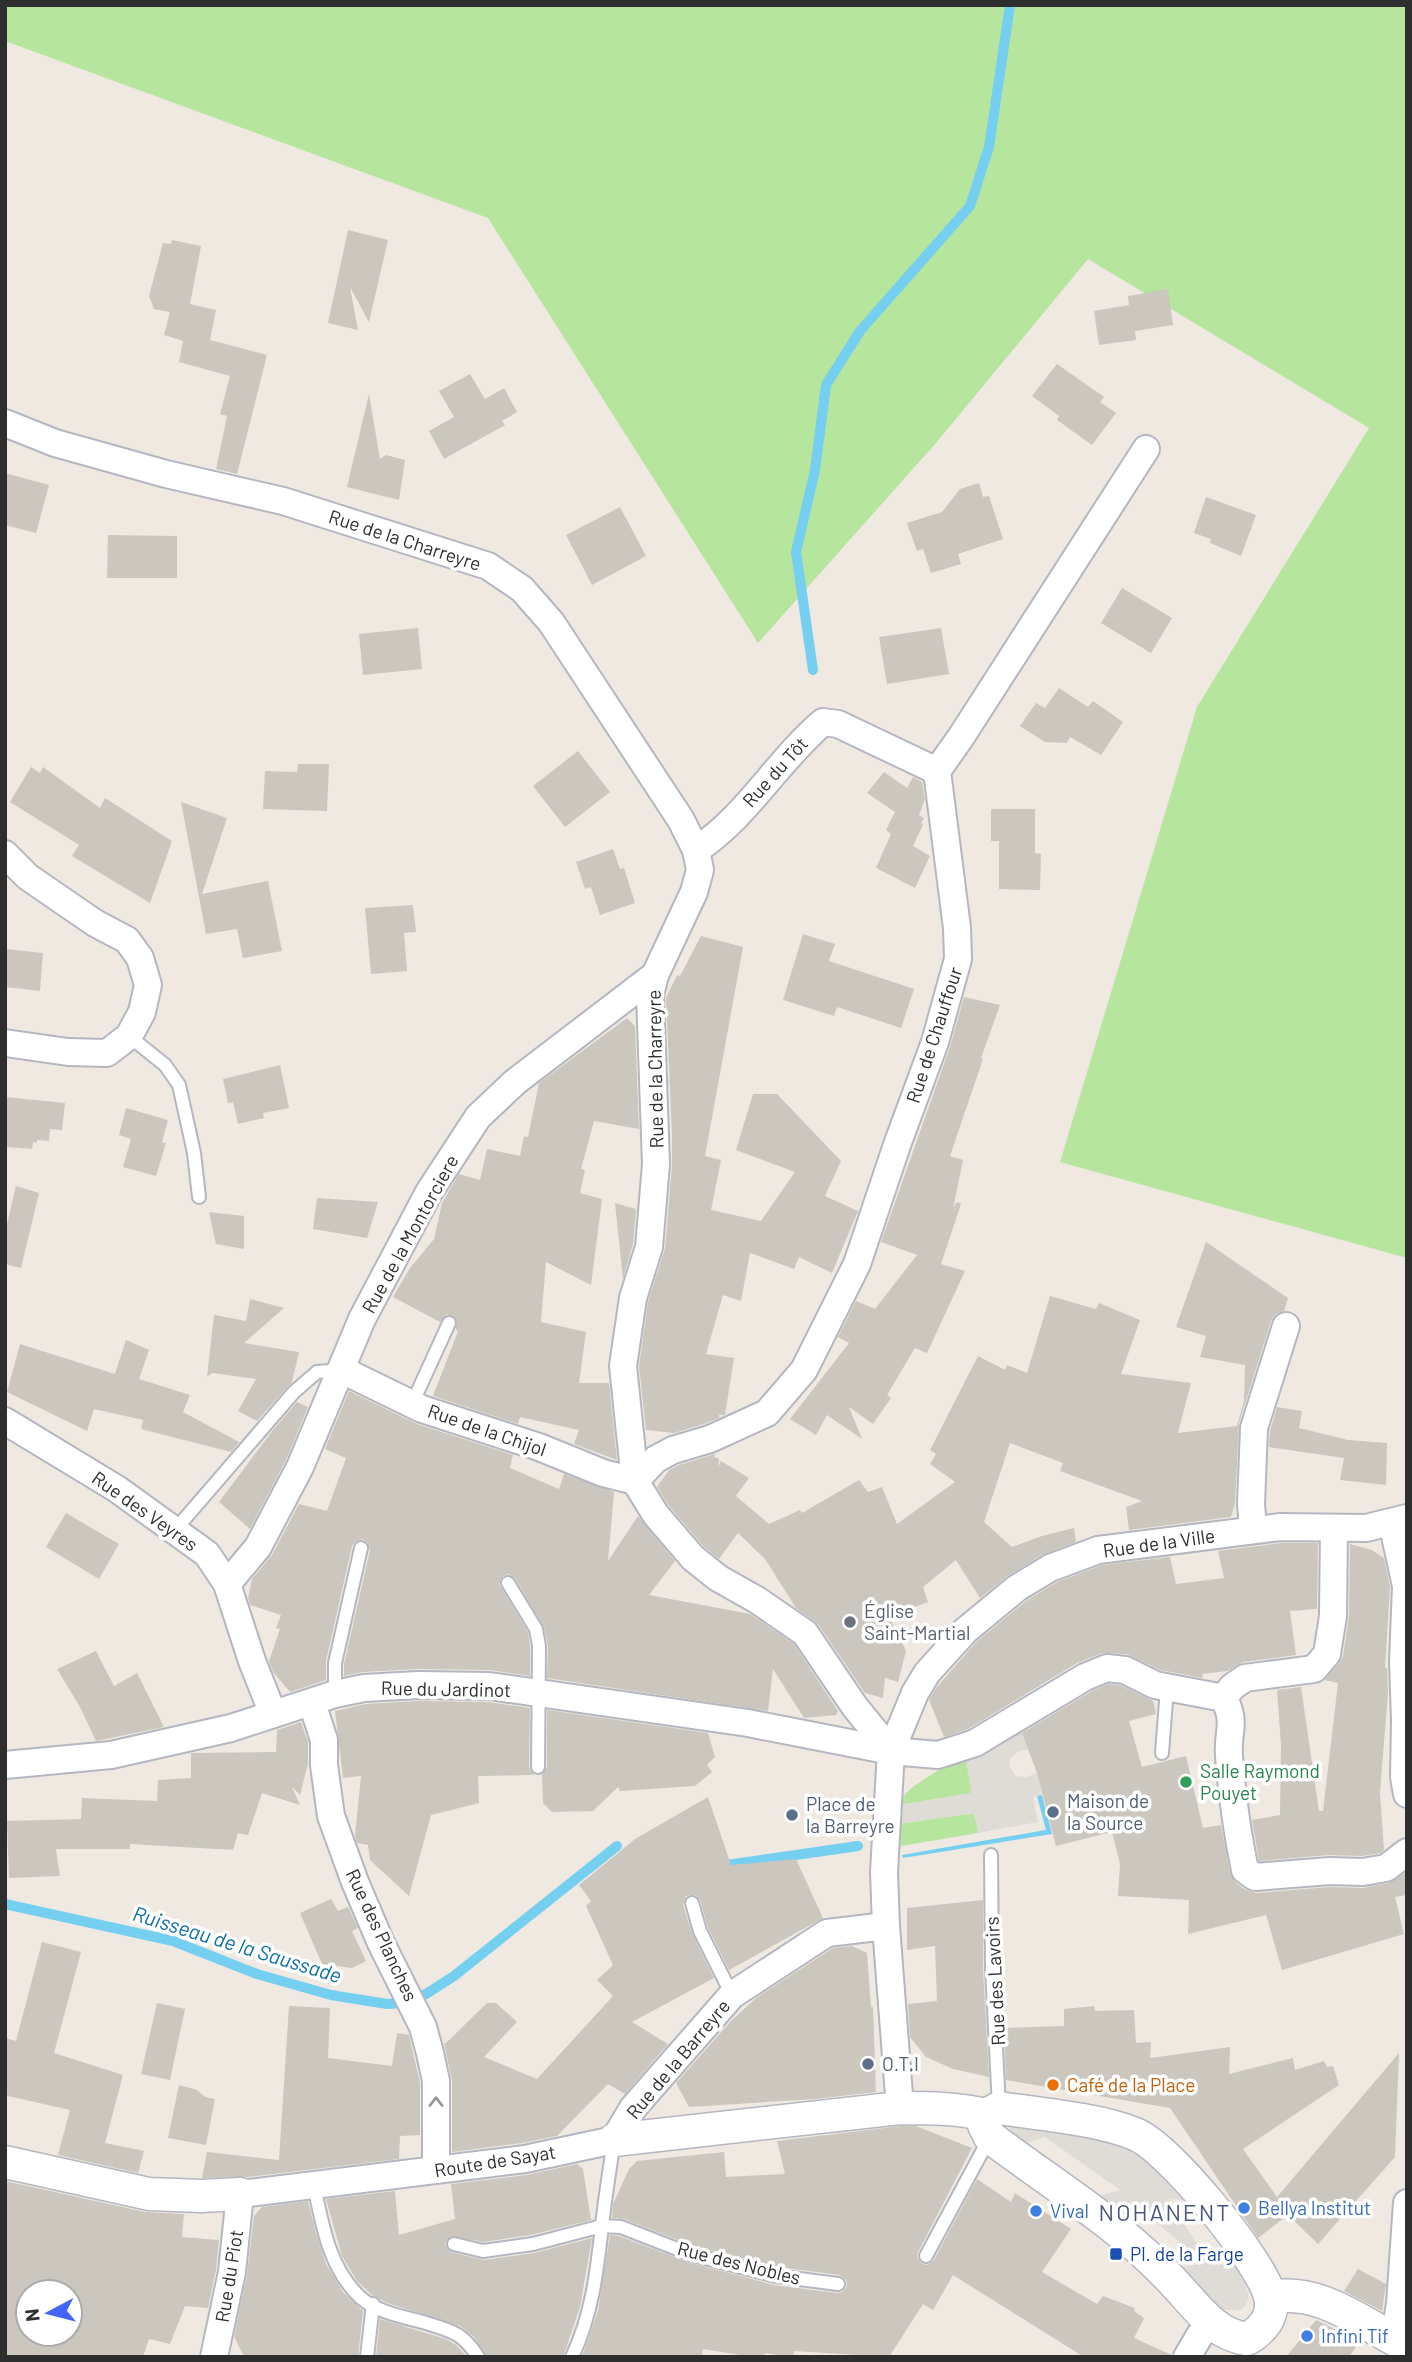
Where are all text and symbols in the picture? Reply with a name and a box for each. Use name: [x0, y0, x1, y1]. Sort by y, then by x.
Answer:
street label: Rue de la Charreyre: [326, 504, 484, 575]
street label: Rue du Tôt: [737, 732, 812, 812]
street label: Rue de Chauffour: [901, 964, 966, 1106]
street label: Rue de la Charreyre: [642, 989, 667, 1149]
street label: Rue de la Montorciere: [356, 1150, 463, 1317]
street label: Rue de la Chijol: [425, 1398, 549, 1461]
street label: Rue des Veyres: [88, 1466, 203, 1556]
street label: Rue de la Ville: [1101, 1523, 1216, 1562]
place label: Église Saint-Martial: [864, 1599, 970, 1644]
marker: Église Saint-Martial: [842, 1614, 858, 1630]
street label: Rue du Jardinot: [381, 1676, 511, 1701]
place label: Salle Raymond Pouyet: [1200, 1759, 1320, 1804]
marker: Salle Raymond Pouyet: [1178, 1774, 1194, 1790]
place label: Maison de la Source: [1067, 1789, 1149, 1834]
place label: Place de la Barreyre: [806, 1792, 895, 1837]
marker: Maison de la Source: [1045, 1804, 1061, 1820]
marker: Place de la Barreyre: [784, 1807, 800, 1823]
street label: Rue des Planches: [342, 1865, 423, 2005]
water label: Ruisseau de la Saussade: [130, 1900, 345, 1987]
street label: Rue des Lavoirs: [980, 1916, 1009, 2046]
street label: Rue de la Barreyre: [621, 1994, 734, 2123]
place label: O.T.I: [882, 2052, 919, 2075]
marker: O.T.I: [860, 2056, 876, 2072]
place label: Café de la Place: [1067, 2073, 1195, 2096]
marker: Café de la Place: [1045, 2077, 1061, 2093]
one-way arrow: [428, 2096, 444, 2107]
street label: Route de Sayat: [433, 2140, 557, 2181]
place label: Bellya Institut: [1258, 2196, 1371, 2219]
district label: NOHANENT: [1099, 2198, 1231, 2226]
place label: Vival: [1050, 2199, 1089, 2222]
marker: Bellya Institut: [1236, 2200, 1252, 2216]
marker: Vival: [1028, 2203, 1044, 2219]
street label: Rue du Piot: [210, 2228, 247, 2324]
street label: Rue des Nobles: [675, 2236, 803, 2289]
place label: Pl. de la Farge: [1130, 2242, 1244, 2265]
marker: Pl. de la Farge: [1108, 2246, 1124, 2262]
north arrow: [14, 2278, 84, 2348]
text: N: [19, 2307, 44, 2323]
place label: Infini Tif: [1321, 2324, 1389, 2347]
marker: Infini Tif: [1299, 2328, 1315, 2344]

